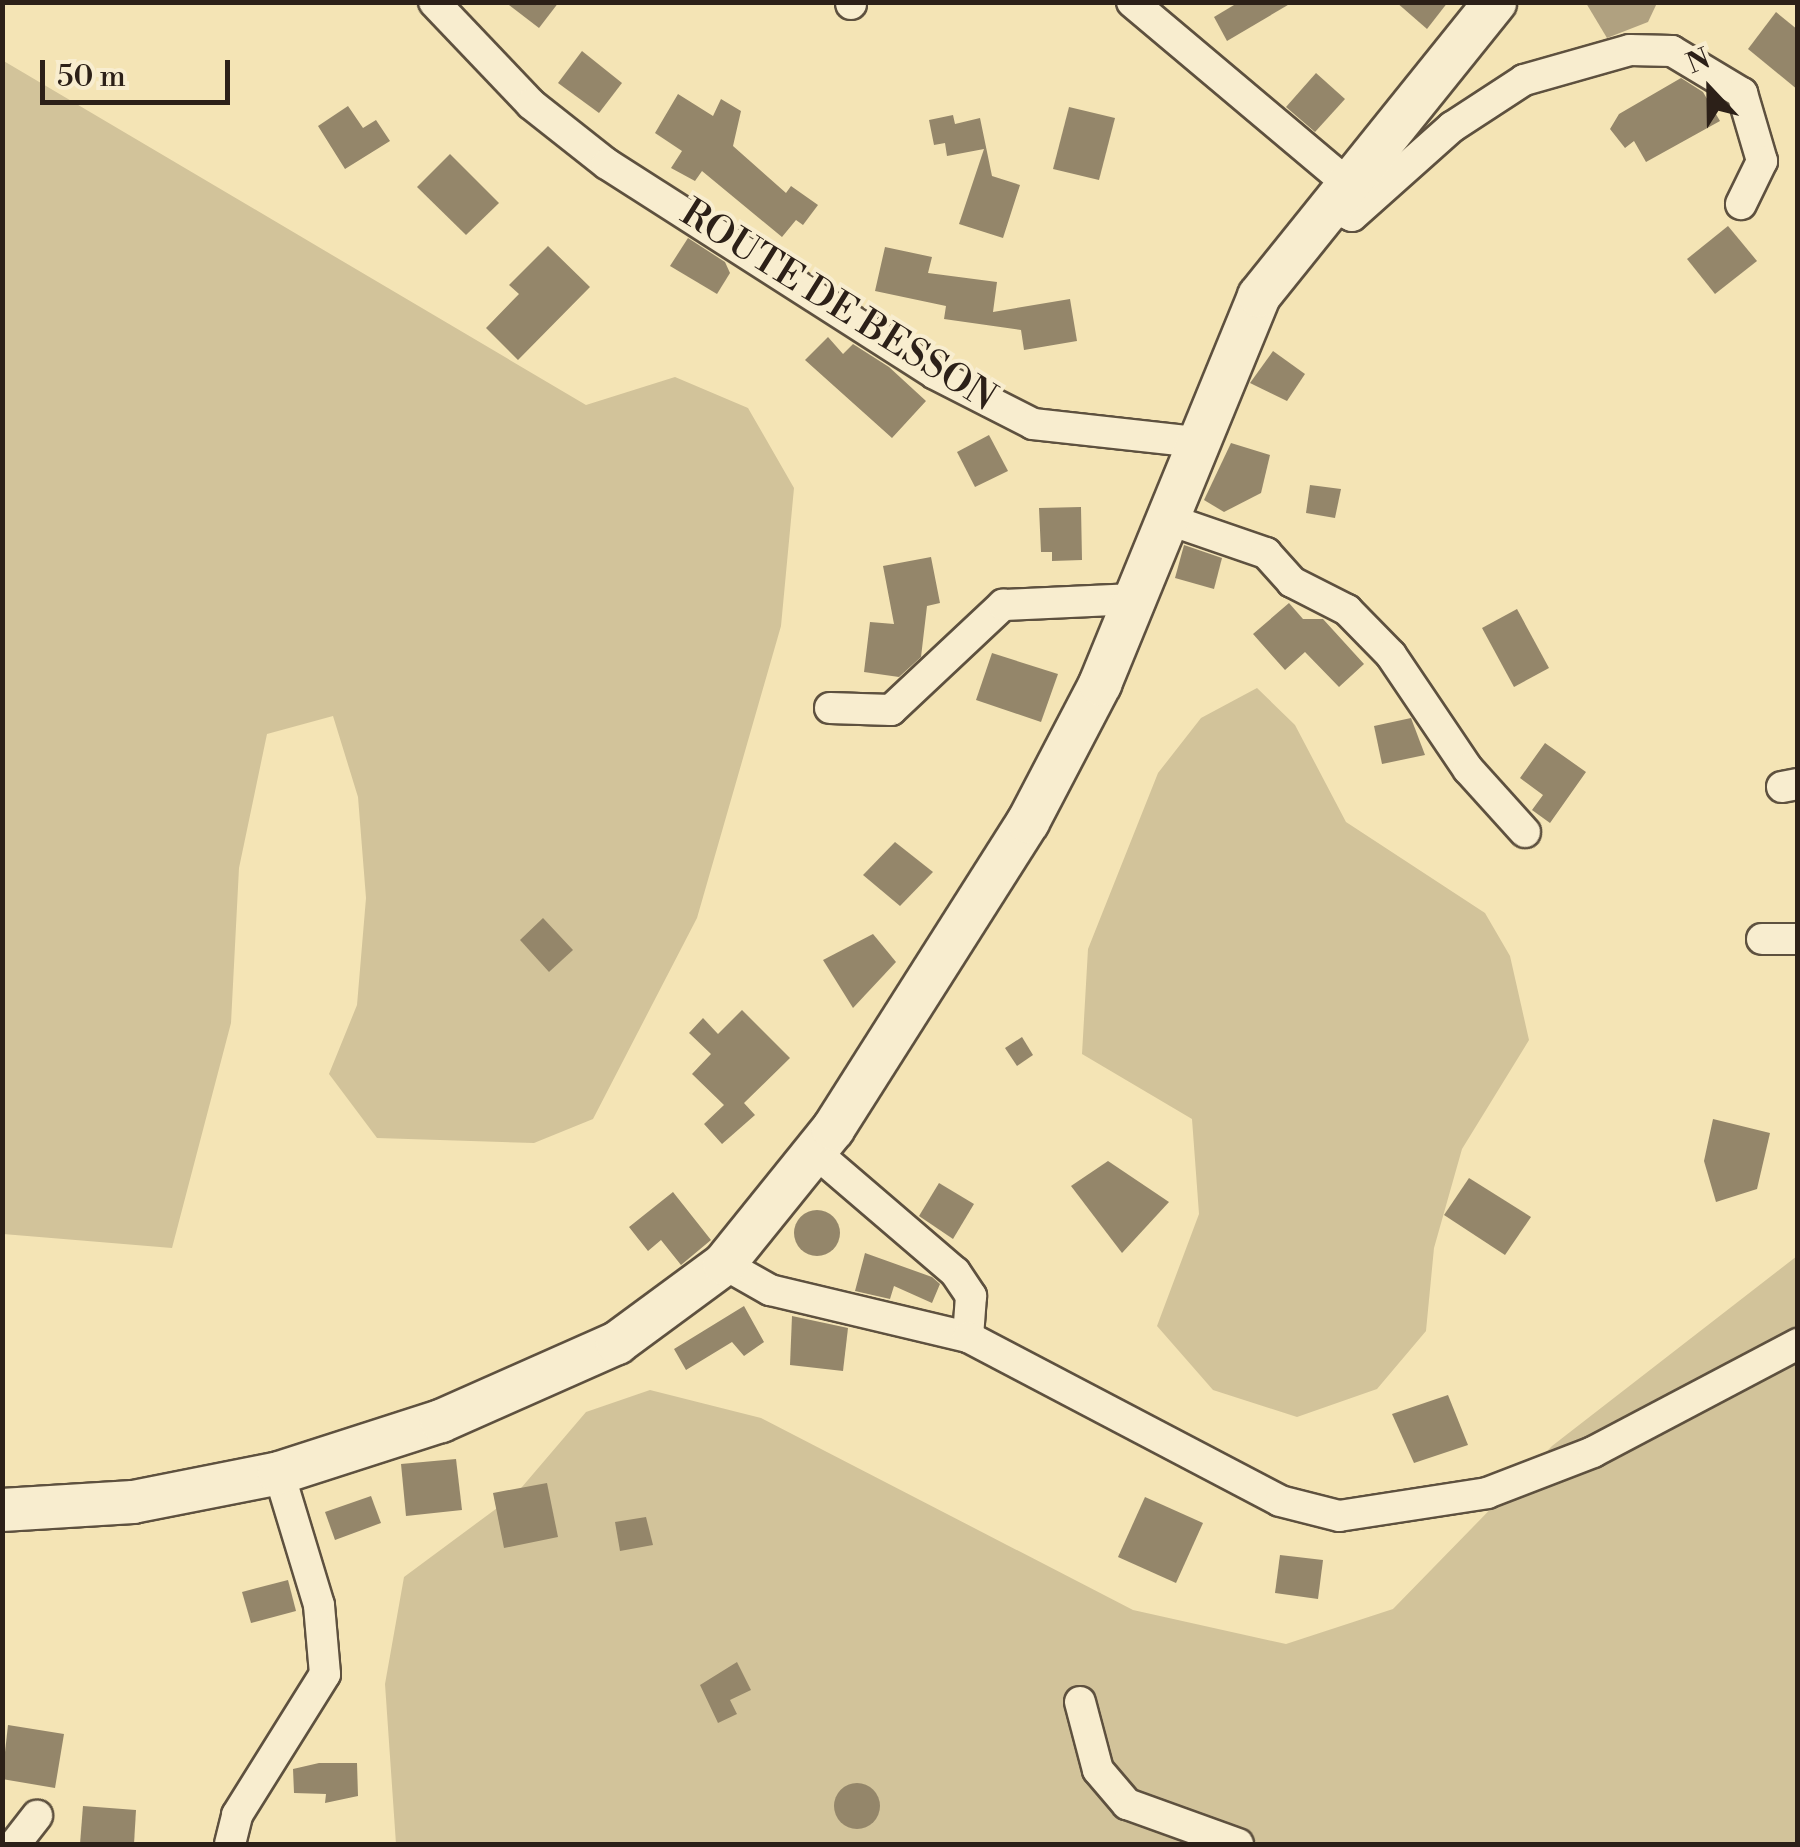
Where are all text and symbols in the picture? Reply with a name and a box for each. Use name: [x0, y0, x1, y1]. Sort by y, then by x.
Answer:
scale bar: [45, 40, 235, 102]
north arrow: [1660, 40, 1760, 140]
text: N: [1682, 41, 1715, 82]
text: 50 m: [57, 58, 126, 96]
street label: ROUTE DE BESSON: [672, 191, 1004, 421]

